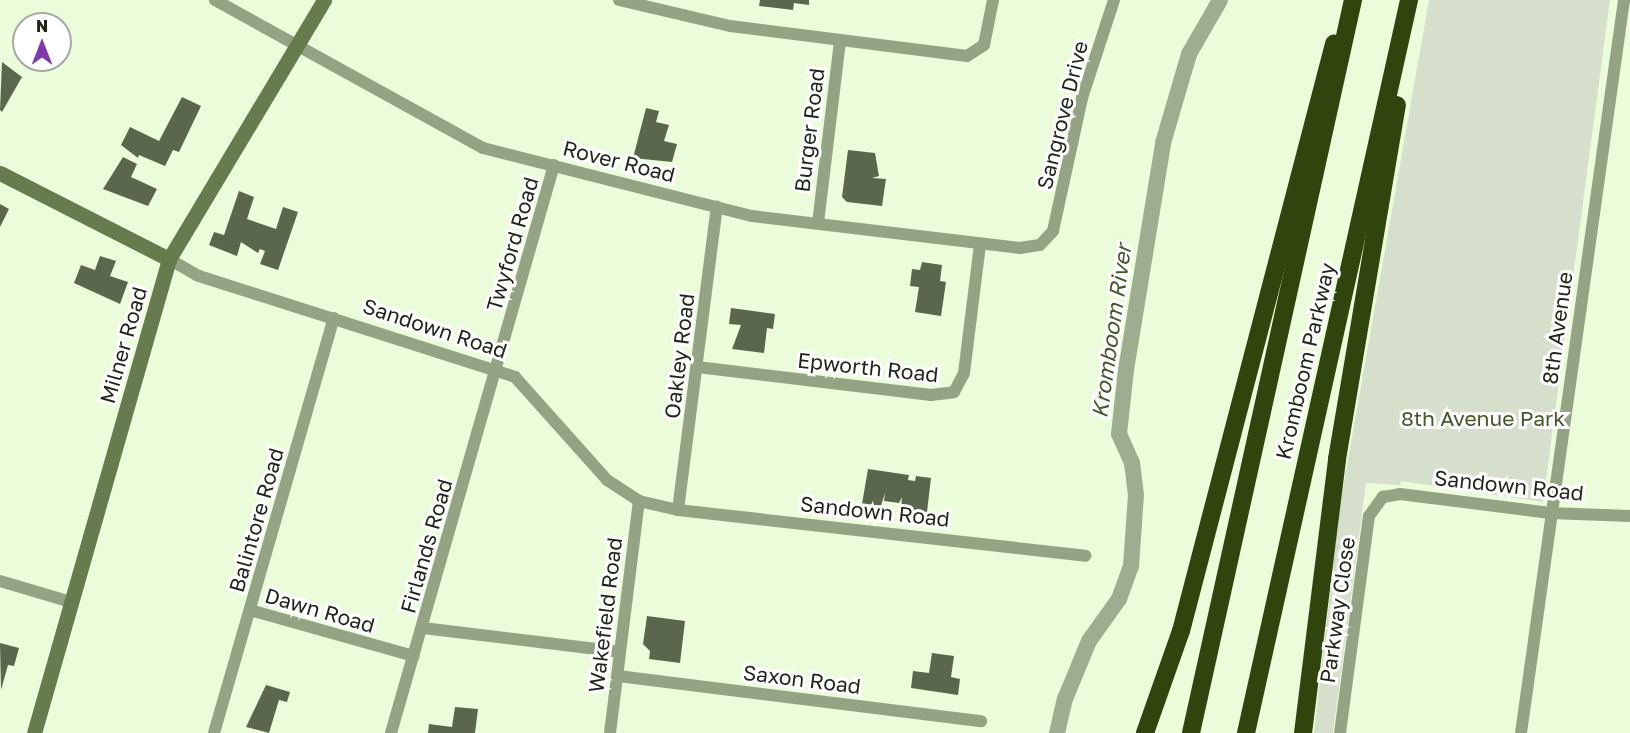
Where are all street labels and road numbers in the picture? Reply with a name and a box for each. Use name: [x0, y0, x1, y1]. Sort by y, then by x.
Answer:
street label: Sangrove Drive: [1031, 38, 1093, 192]
street label: Burger Road: [789, 67, 829, 193]
street label: Rover Road: [560, 135, 678, 187]
street label: Twyford Road: [481, 174, 543, 314]
street label: Kromboom Parkway: [1270, 260, 1340, 462]
street label: 8th Avenue: [1537, 270, 1577, 386]
street label: Milner Road: [94, 284, 152, 406]
street label: Oakley Road: [659, 292, 699, 420]
street label: Sandown Road: [360, 293, 510, 363]
street label: Epworth Road: [796, 347, 940, 387]
street label: Balintore Road: [223, 445, 289, 595]
street label: Sandown Road: [1433, 465, 1585, 505]
street label: Firlands Road: [395, 476, 457, 616]
street label: Sandown Road: [799, 491, 951, 531]
street label: Parkway Close: [1314, 535, 1360, 685]
street label: Wakefield Road: [583, 536, 627, 694]
street label: Dawn Road: [262, 582, 378, 638]
street label: Saxon Road: [742, 659, 862, 699]

